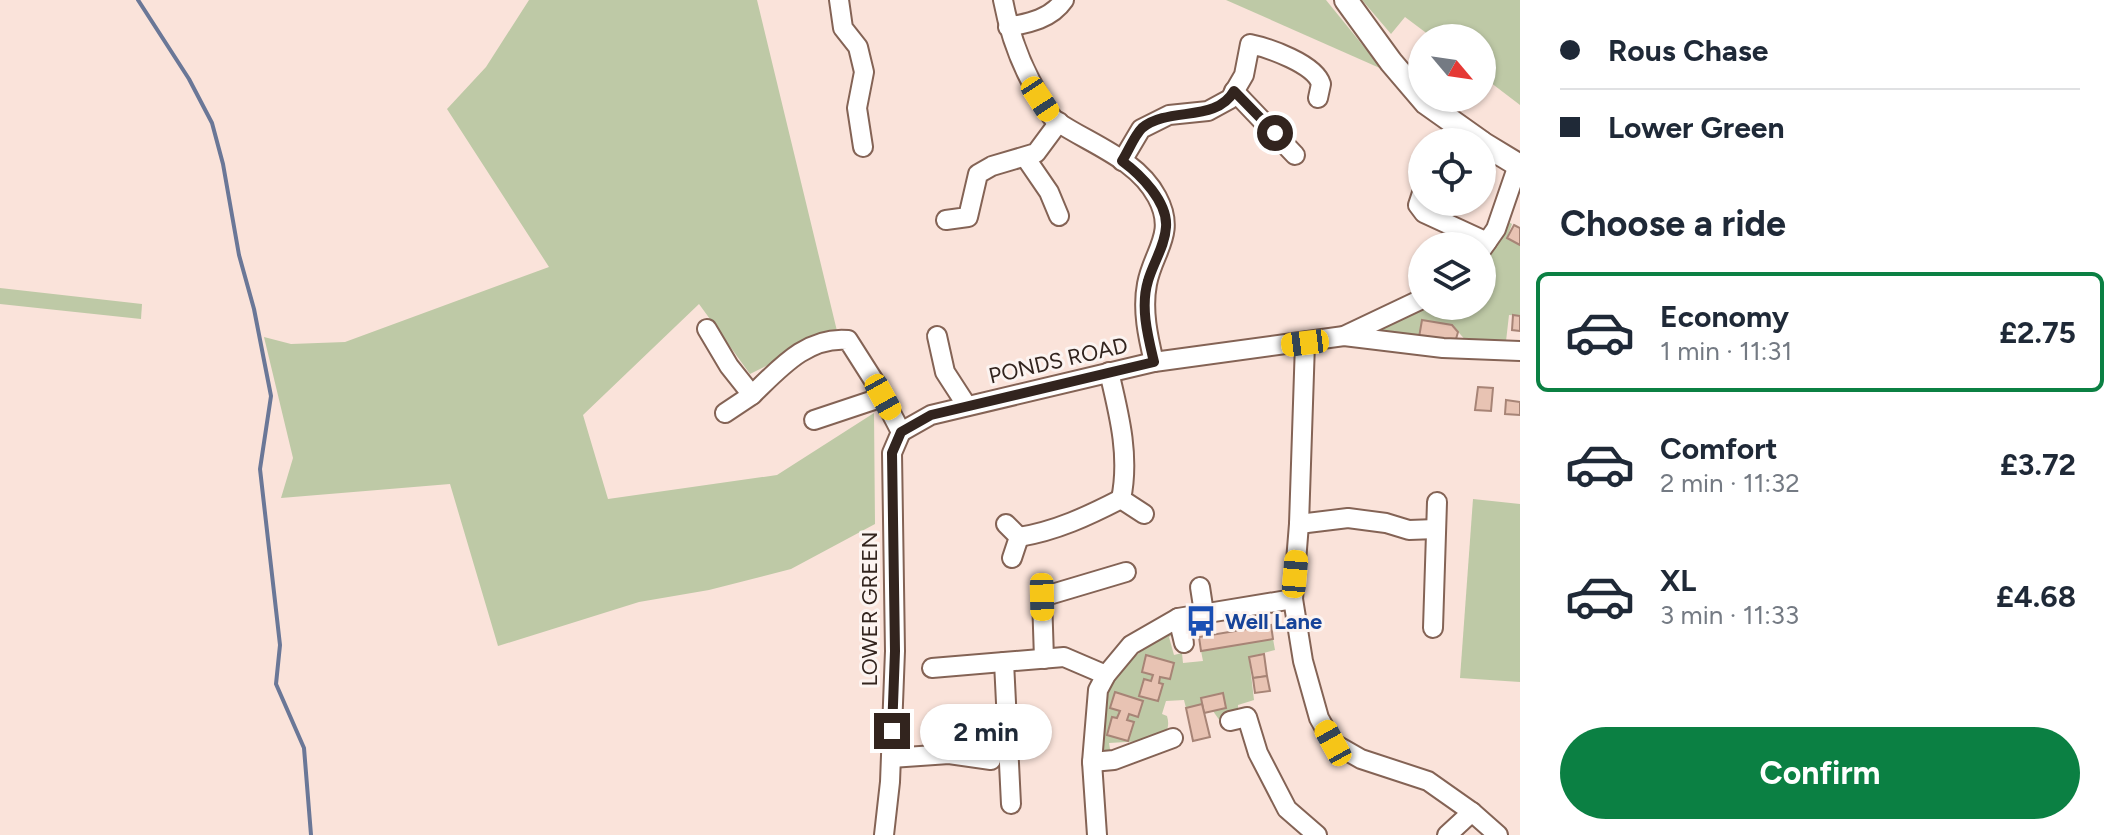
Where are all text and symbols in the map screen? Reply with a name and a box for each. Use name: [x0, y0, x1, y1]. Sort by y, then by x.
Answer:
north arrow: [1408, 24, 1496, 112]
map controls: [1408, 24, 1496, 320]
text: Rous Chase: [1608, 32, 1768, 69]
car: [1017, 72, 1063, 126]
text: Lower Green: [1608, 109, 1785, 146]
route start: [1257, 115, 1293, 151]
button: locate: [1408, 128, 1496, 216]
text: Choose a ride: [1560, 202, 1786, 245]
button: layers: [1408, 232, 1496, 320]
icon: car: [1564, 296, 1636, 368]
text: Economy: [1660, 298, 1789, 335]
text: £2.75: [1999, 314, 2076, 351]
car: [1280, 328, 1330, 358]
street label: PONDS ROAD: [986, 331, 1130, 390]
text: 1 min · 11:31: [1660, 335, 1792, 367]
car: [861, 370, 905, 424]
icon: car: [1564, 428, 1636, 500]
text: Comfort: [1660, 430, 1778, 467]
text: £3.72: [2000, 446, 2076, 483]
text: 2 min · 11:32: [1660, 467, 1800, 499]
street label: LOWER GREEN: [856, 532, 883, 686]
car: [1281, 549, 1309, 599]
icon: car: [1564, 560, 1636, 632]
text: XL: [1660, 562, 1696, 599]
car: [1030, 573, 1054, 621]
text: £4.68: [1996, 578, 2076, 615]
text: 3 min · 11:33: [1660, 599, 1799, 631]
bus stop icon: Well Lane: [1184, 604, 1218, 638]
place label: Well Lane: [1225, 608, 1322, 635]
callout: 2 min: [920, 703, 1052, 759]
route end: [874, 713, 910, 749]
text: 2 min: [953, 716, 1019, 748]
car: [1311, 716, 1355, 770]
button: Confirm: [1560, 727, 2080, 819]

